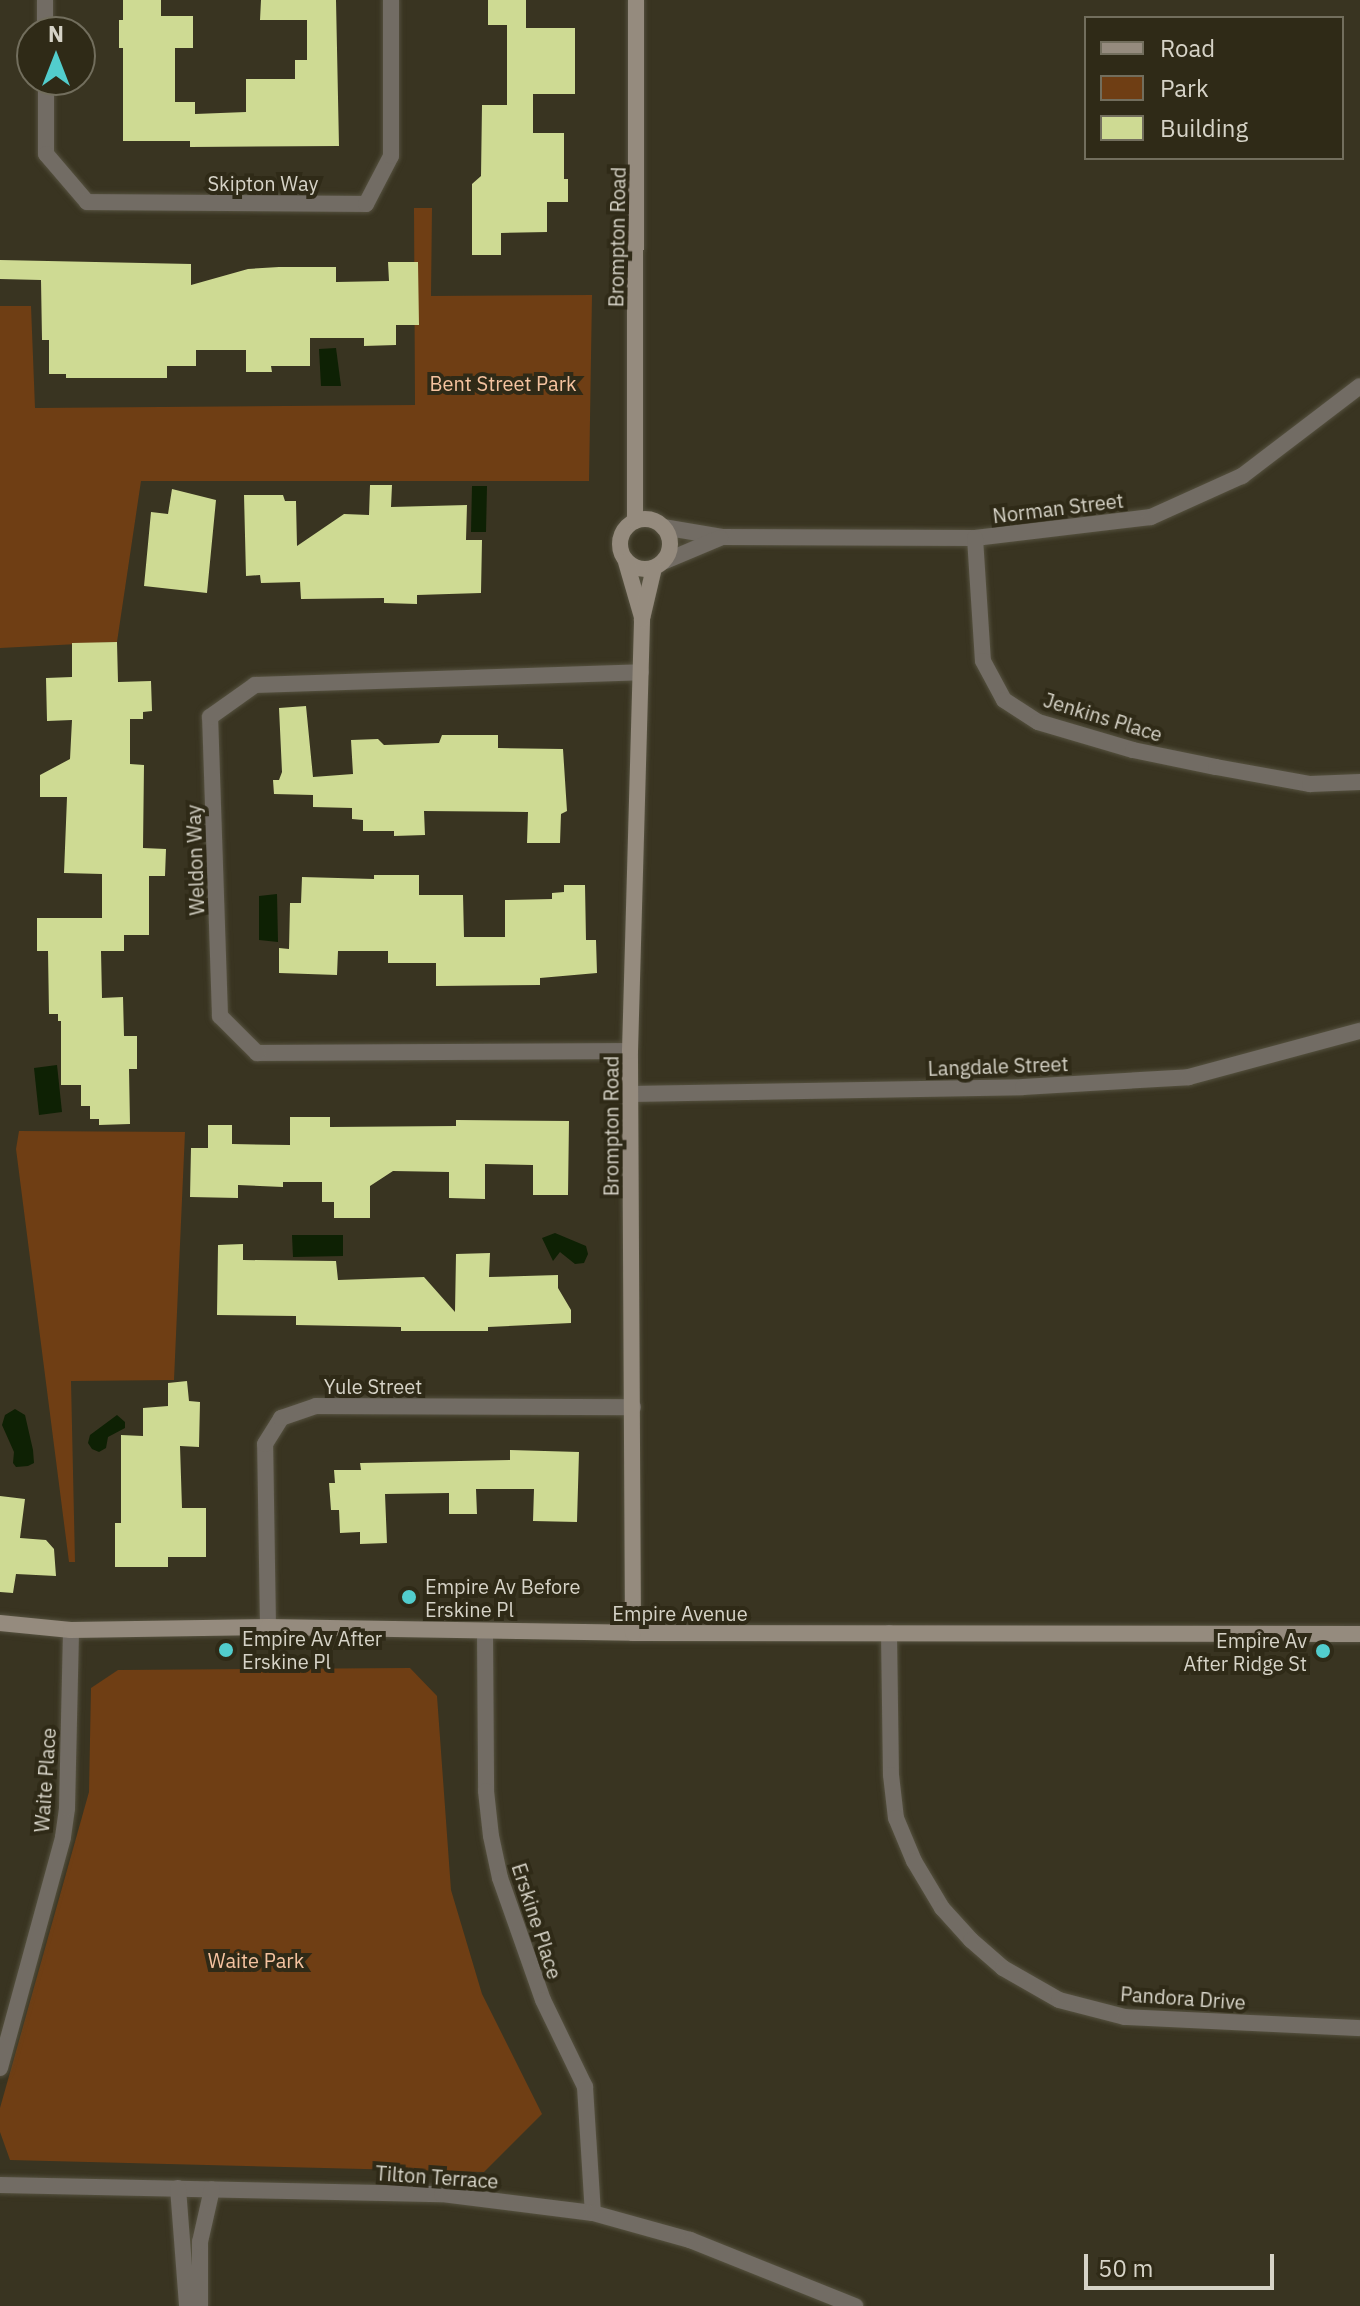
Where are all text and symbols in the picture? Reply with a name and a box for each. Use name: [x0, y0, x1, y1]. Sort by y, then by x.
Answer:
north arrow: [16, 16, 96, 96]
legend: [1084, 16, 1344, 160]
text: N: [48, 19, 64, 48]
text: Road: [1160, 32, 1215, 64]
text: Park: [1160, 72, 1209, 104]
text: Building: [1160, 112, 1248, 144]
street label: Brompton Road: [604, 166, 630, 308]
street label: Skipton Way: [207, 171, 319, 195]
park label: Bent Street Park: [429, 371, 577, 395]
street label: Norman Street: [991, 488, 1125, 528]
street label: Jenkins Place: [1041, 688, 1165, 746]
street label: Weldon Way: [181, 804, 209, 916]
street label: Langdale Street: [927, 1052, 1069, 1080]
street label: Brompton Road: [599, 1056, 623, 1196]
street label: Yule Street: [324, 1374, 422, 1398]
place label: Empire Av Before Erskine Pl: [425, 1574, 580, 1621]
marker: Empire Av Before Erskine Pl: [400, 1588, 418, 1606]
street label: Empire Avenue: [612, 1601, 748, 1625]
place label: Empire Av After Erskine Pl: [242, 1626, 382, 1673]
place label: Empire Av After Ridge St: [1184, 1628, 1307, 1675]
marker: Empire Av After Erskine Pl: [217, 1641, 235, 1659]
marker: Empire Av After Ridge St: [1314, 1642, 1332, 1660]
street label: Waite Place: [29, 1727, 61, 1833]
street label: Erskine Place: [507, 1860, 567, 1982]
park label: Waite Park: [208, 1948, 304, 1972]
street label: Pandora Drive: [1119, 1982, 1247, 2014]
street label: Tilton Terrace: [375, 2161, 499, 2193]
scale bar: [1088, 2238, 1278, 2288]
text: 50 m: [1098, 2252, 1153, 2284]

